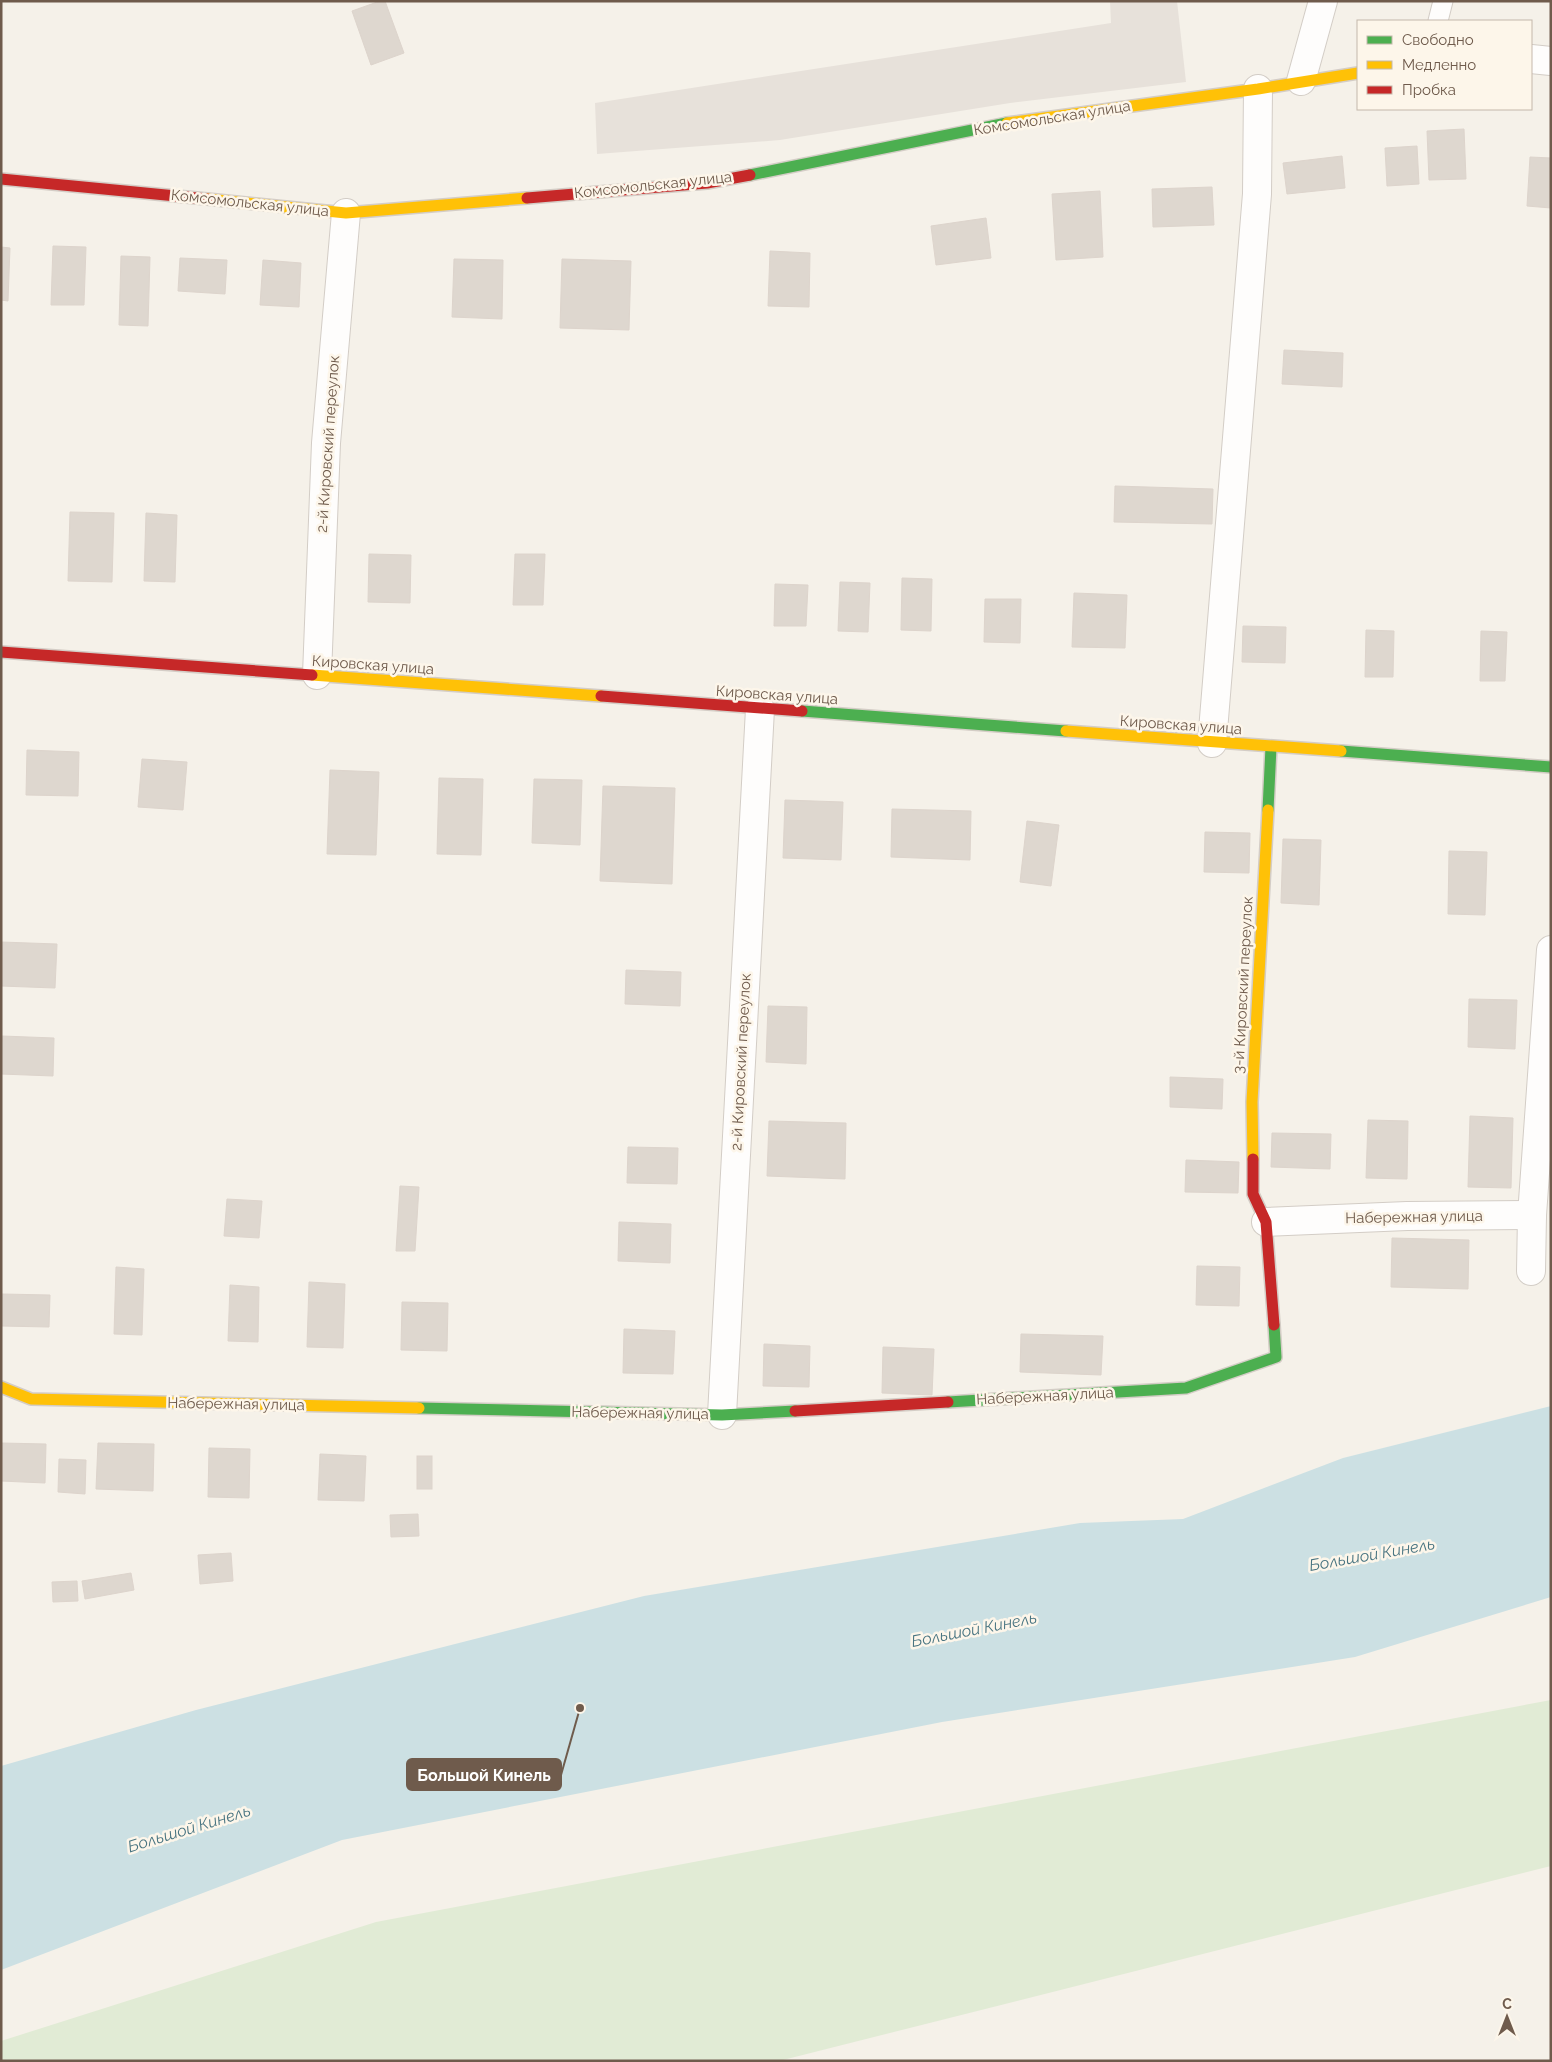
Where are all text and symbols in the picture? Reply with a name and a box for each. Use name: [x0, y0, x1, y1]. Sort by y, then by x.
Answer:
legend: [1357, 20, 1532, 110]
text: Свободно: [1402, 31, 1474, 49]
text: Медленно: [1402, 56, 1476, 74]
text: Пробка: [1402, 81, 1456, 99]
street label: Комсомольская улица: [972, 97, 1132, 139]
street label: Комсомольская улица: [573, 168, 733, 202]
street label: Комсомольская улица: [170, 186, 330, 220]
street label: 2-й Кировский переулок: [313, 355, 343, 533]
street label: Кировская улица: [311, 652, 435, 678]
street label: Кировская улица: [715, 682, 839, 708]
street label: Кировская улица: [1119, 712, 1243, 738]
street label: 3-й Кировский переулок: [1229, 895, 1257, 1074]
street label: 2-й Кировский переулок: [727, 973, 755, 1151]
street label: Набережная улица: [1345, 1207, 1483, 1227]
street label: Набережная улица: [976, 1383, 1114, 1409]
street label: Набережная улица: [167, 1394, 305, 1414]
street label: Набережная улица: [571, 1403, 709, 1423]
water label: Большой Кинель: [1308, 1534, 1437, 1575]
water label: Большой Кинель: [910, 1608, 1039, 1651]
callout: Большой Кинель: [407, 1759, 561, 1790]
text: Большой Кинель: [417, 1766, 551, 1785]
water label: Большой Кинель: [125, 1801, 253, 1856]
north arrow: [1482, 1992, 1532, 2042]
text: С: [1502, 1996, 1512, 2012]

